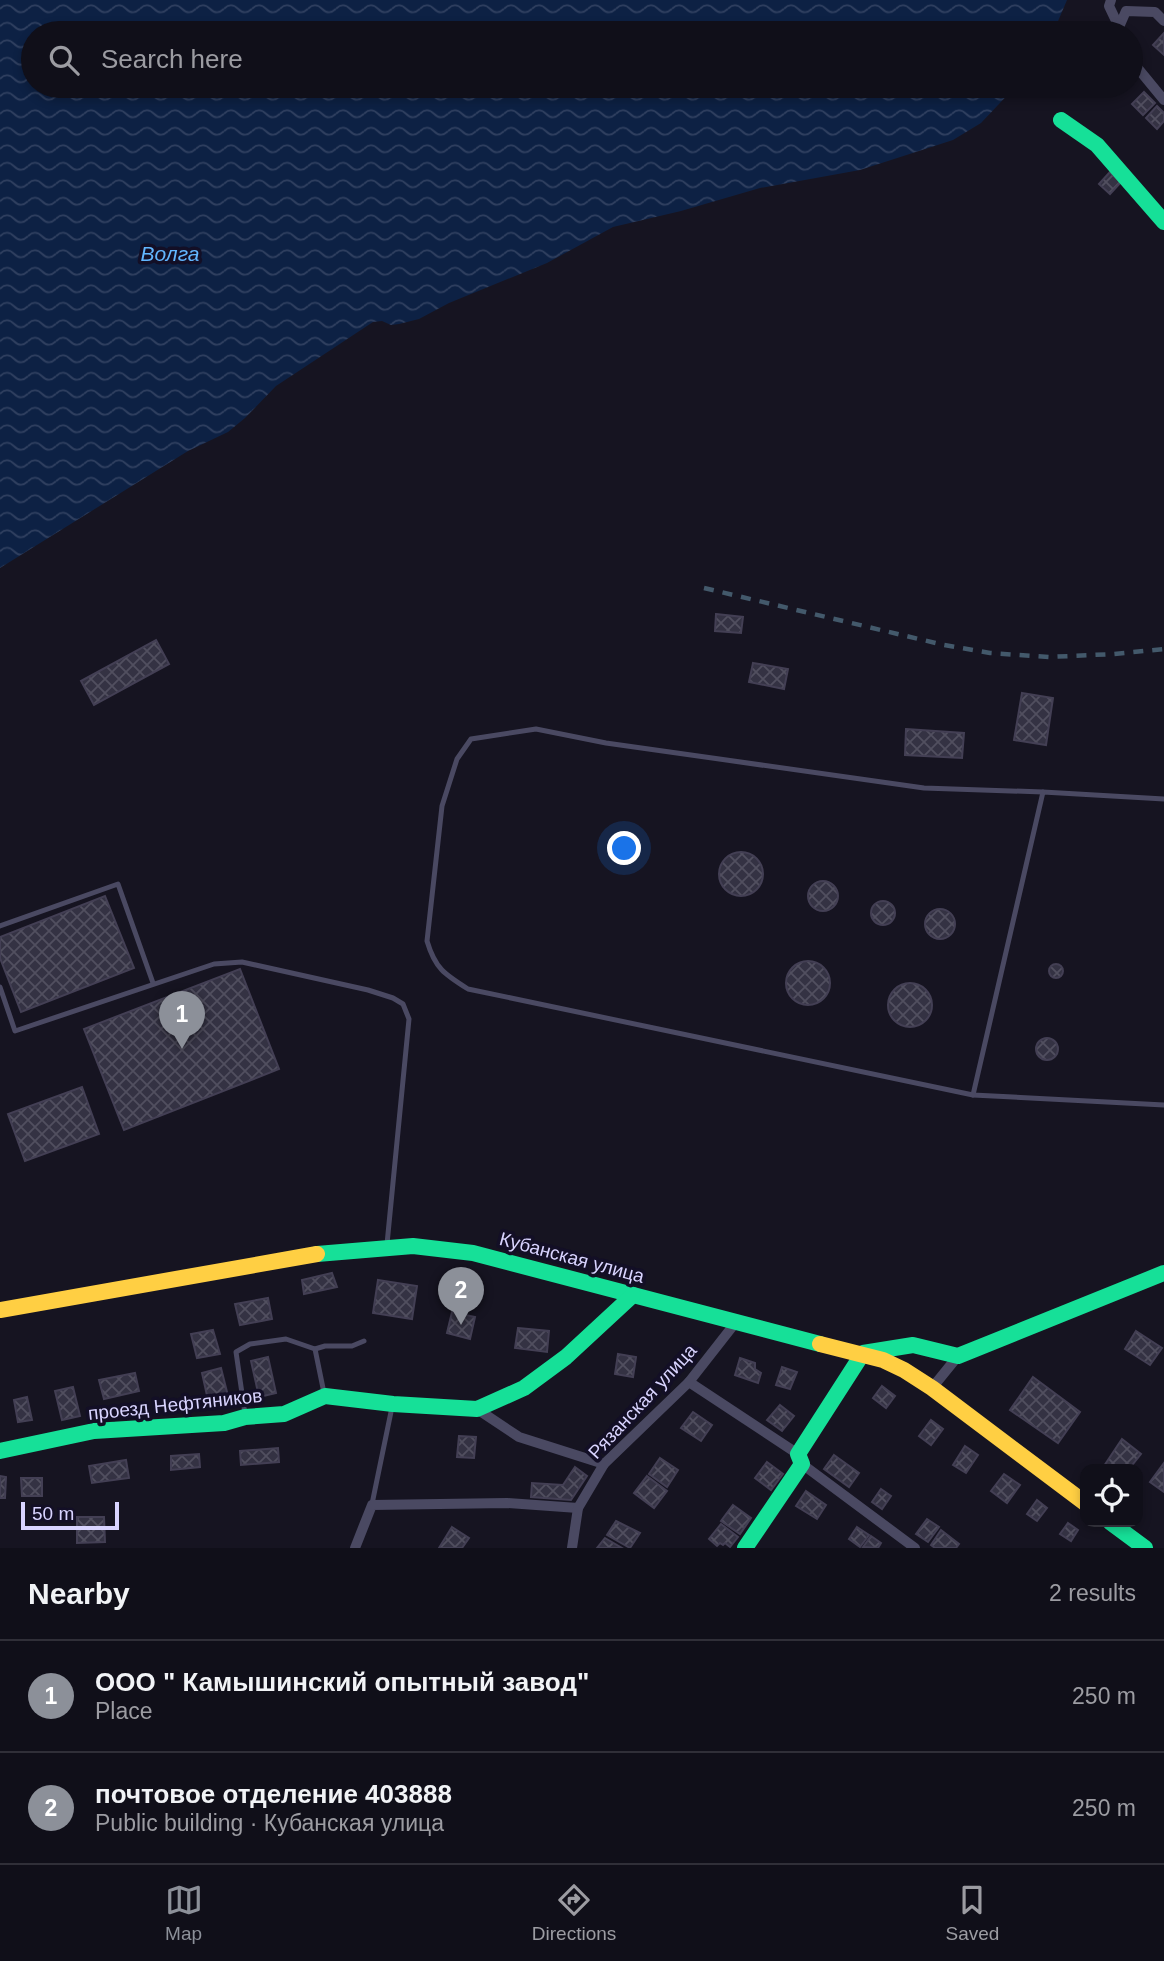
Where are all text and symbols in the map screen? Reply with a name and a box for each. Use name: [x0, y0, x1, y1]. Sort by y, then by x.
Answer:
search box: [21, 21, 1143, 98]
icon: search: [45, 41, 83, 79]
text: Search here: [101, 44, 243, 74]
water label: Волга: [141, 242, 199, 265]
your location: [607, 831, 641, 865]
pin: 1: [159, 991, 205, 1049]
street label: Кубанская улица: [497, 1228, 647, 1287]
pin: 2: [438, 1267, 484, 1325]
street label: Рязанская улица: [584, 1339, 701, 1463]
street label: проезд Нефтяников: [87, 1385, 263, 1424]
map controls: [1080, 1464, 1143, 1527]
button: locate: [1080, 1464, 1143, 1527]
scale bar: [21, 1499, 119, 1531]
text: 50 m: [32, 1503, 74, 1524]
text: Nearby: [28, 1577, 130, 1610]
text: 2 results: [1049, 1580, 1136, 1606]
text: ООО " Камышинский опытный завод": [95, 1667, 589, 1697]
text: 1: [45, 1683, 57, 1709]
text: 250 m: [1072, 1683, 1136, 1709]
text: Place: [95, 1698, 153, 1724]
text: почтовое отделение 403888: [95, 1779, 452, 1809]
text: 2: [45, 1795, 57, 1821]
text: 250 m: [1072, 1795, 1136, 1821]
text: Public building · Кубанская улица: [95, 1810, 444, 1836]
tab: Map: [165, 1881, 203, 1945]
tab: Directions: [532, 1881, 616, 1945]
tab: Saved: [945, 1881, 999, 1945]

